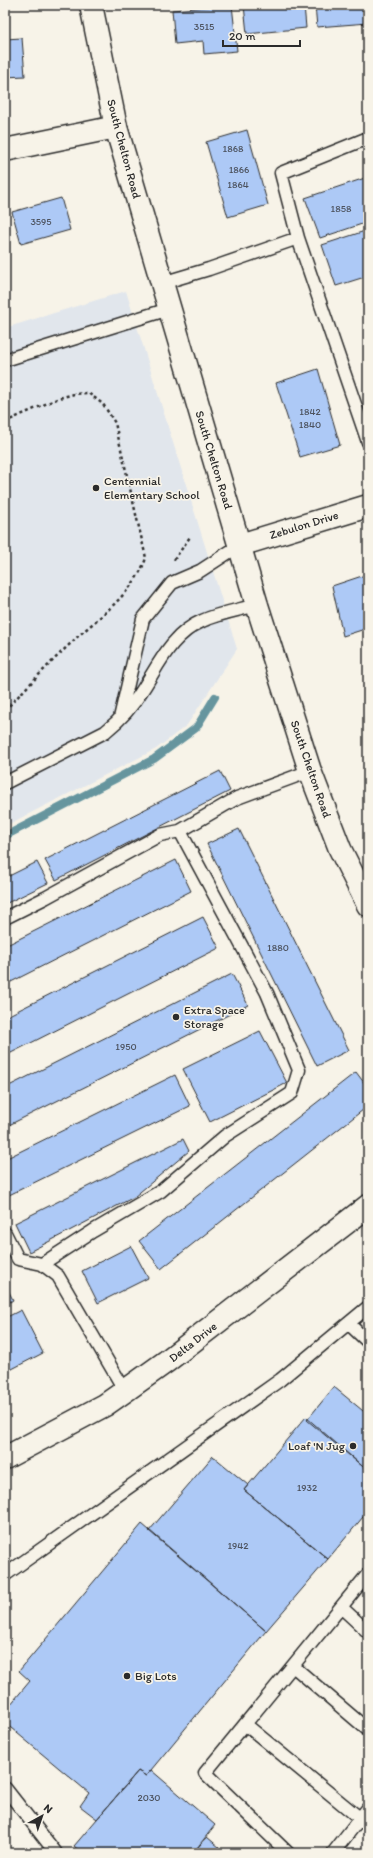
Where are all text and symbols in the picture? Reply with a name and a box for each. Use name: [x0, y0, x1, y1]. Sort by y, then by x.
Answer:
house number: 3515: [194, 20, 214, 33]
scale bar: [223, 22, 300, 48]
text: 20 m: [229, 29, 256, 43]
street label: South Chelton Road: [104, 98, 144, 201]
house number: 1868: [223, 142, 244, 155]
house number: 1866: [229, 163, 249, 176]
house number: 1864: [227, 178, 249, 191]
house number: 1858: [331, 202, 352, 215]
house number: 3595: [30, 215, 52, 228]
house number: 1842: [299, 405, 321, 418]
street label: South Chelton Road: [192, 409, 236, 511]
house number: 1840: [299, 418, 321, 431]
place label: Centennial Elementary School: [104, 474, 200, 502]
marker: Centennial Elementary School: [91, 483, 101, 493]
street label: Zebulon Drive: [268, 508, 340, 542]
street label: South Chelton Road: [288, 718, 334, 820]
house number: 1880: [267, 941, 289, 954]
place label: Extra Space Storage: [184, 1003, 245, 1031]
marker: Extra Space Storage: [171, 1012, 181, 1022]
house number: 1950: [115, 1040, 137, 1053]
street label: Delta Drive: [166, 1319, 220, 1365]
place label: Loaf 'N Jug: [288, 1439, 346, 1453]
marker: Loaf 'N Jug: [348, 1441, 358, 1451]
house number: 1932: [297, 1481, 318, 1494]
house number: 1942: [227, 1539, 249, 1552]
place label: Big Lots: [135, 1669, 177, 1683]
marker: Big Lots: [122, 1671, 132, 1681]
house number: 2030: [137, 1791, 161, 1804]
north arrow: [22, 1796, 62, 1836]
text: N: [41, 1801, 55, 1816]

